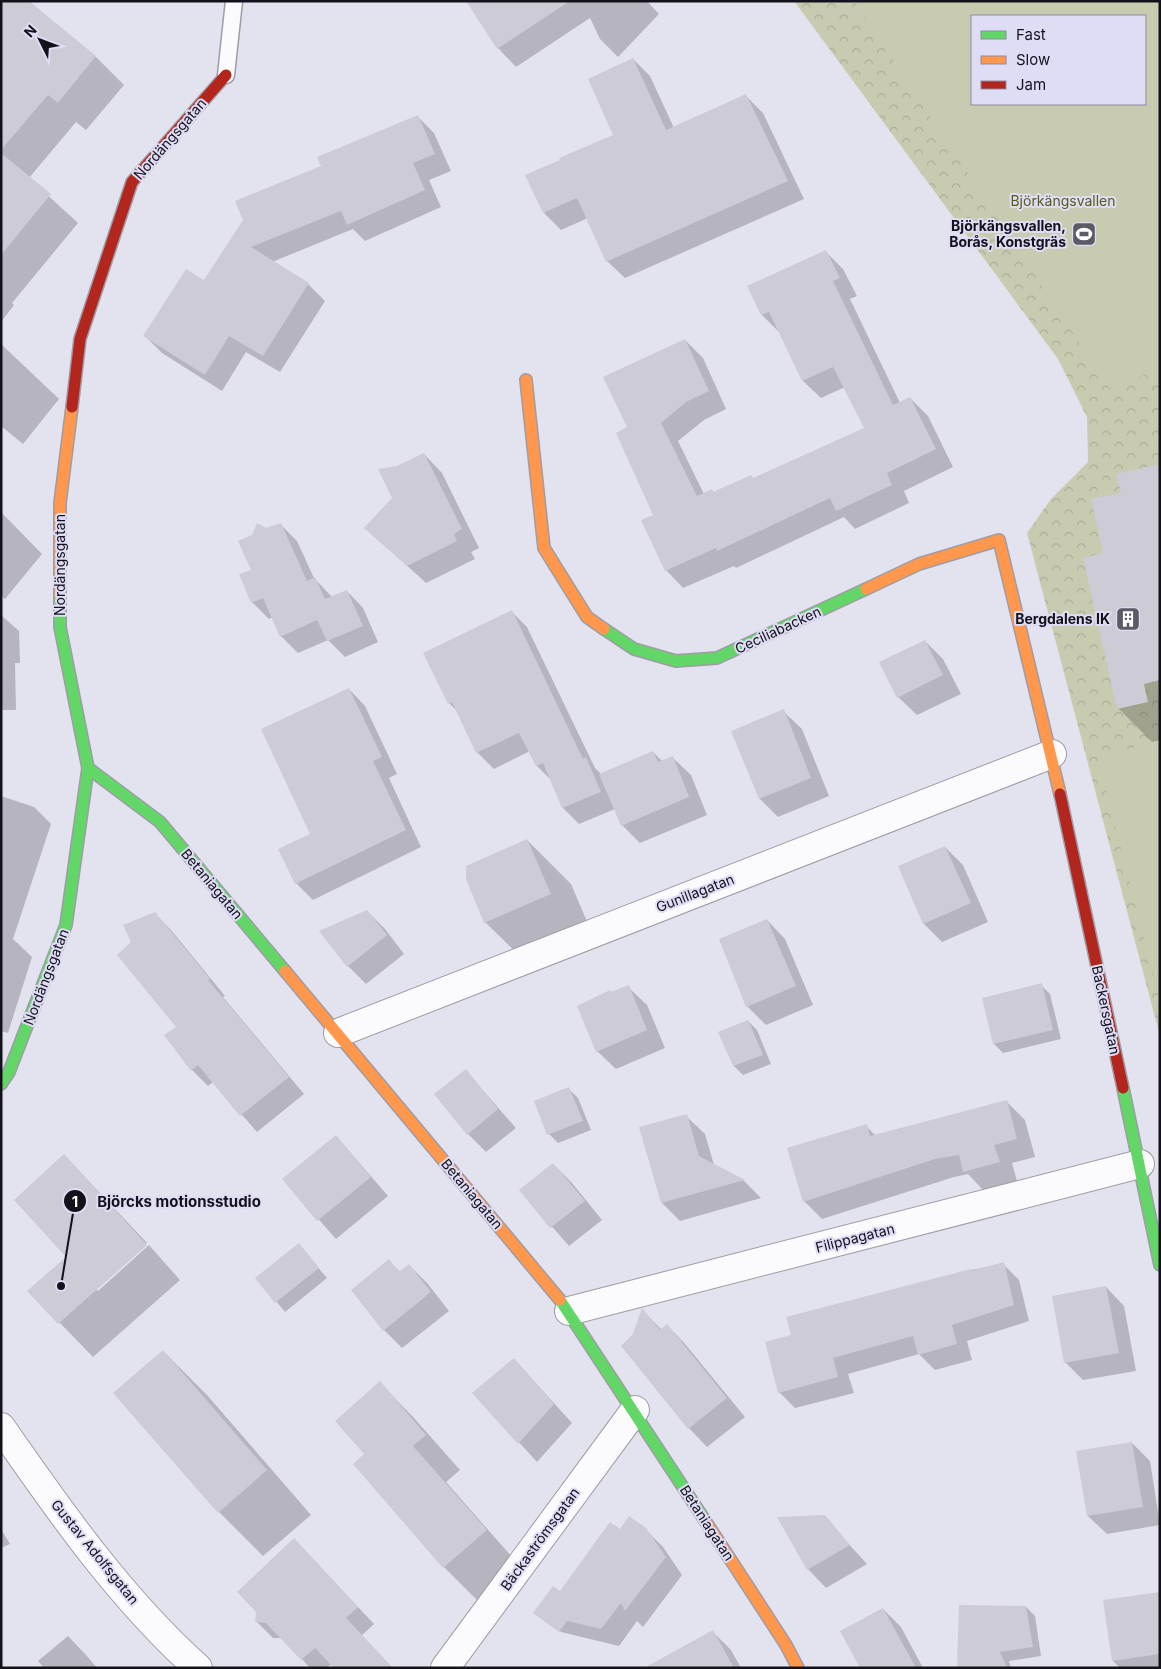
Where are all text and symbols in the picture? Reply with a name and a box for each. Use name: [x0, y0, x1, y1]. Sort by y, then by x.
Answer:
north arrow: [15, 15, 65, 65]
legend: [971, 15, 1146, 105]
text: N: [20, 21, 40, 41]
text: Fast: [1016, 25, 1046, 44]
text: Slow: [1016, 50, 1050, 69]
text: Jam: [1016, 75, 1046, 94]
street label: Nordängsgatan: [130, 95, 209, 183]
park label: Björkängsvallen: [1010, 192, 1116, 209]
place label: Björkängsvallen, Borås, Konstgräs: [949, 217, 1066, 250]
sports icon: Björkängsvallen, Borås, Konstgräs: [1071, 221, 1097, 247]
street label: Nordängsgatan: [51, 514, 68, 616]
street label: Ceciliabacken: [732, 602, 823, 657]
building icon: Bergdalens IK: [1115, 606, 1141, 632]
place label: Bergdalens IK: [1015, 610, 1110, 627]
street label: Betaniagatan: [178, 845, 247, 922]
street label: Gunillagatan: [653, 870, 736, 915]
street label: Nordängsgatan: [19, 926, 72, 1027]
street label: Backersgatan: [1089, 964, 1124, 1056]
street label: Betaniagatan: [438, 1155, 507, 1232]
callout: Björcks motionsstudio: [62, 1186, 271, 1216]
text: 1: [72, 1192, 78, 1211]
text: Björcks motionsstudio: [97, 1192, 261, 1211]
street label: Filippagatan: [814, 1219, 896, 1256]
street label: Betaniagatan: [677, 1482, 738, 1564]
street label: Bäckaströmsgatan: [497, 1484, 583, 1593]
street label: Gustav Adolfsgatan: [48, 1496, 143, 1607]

